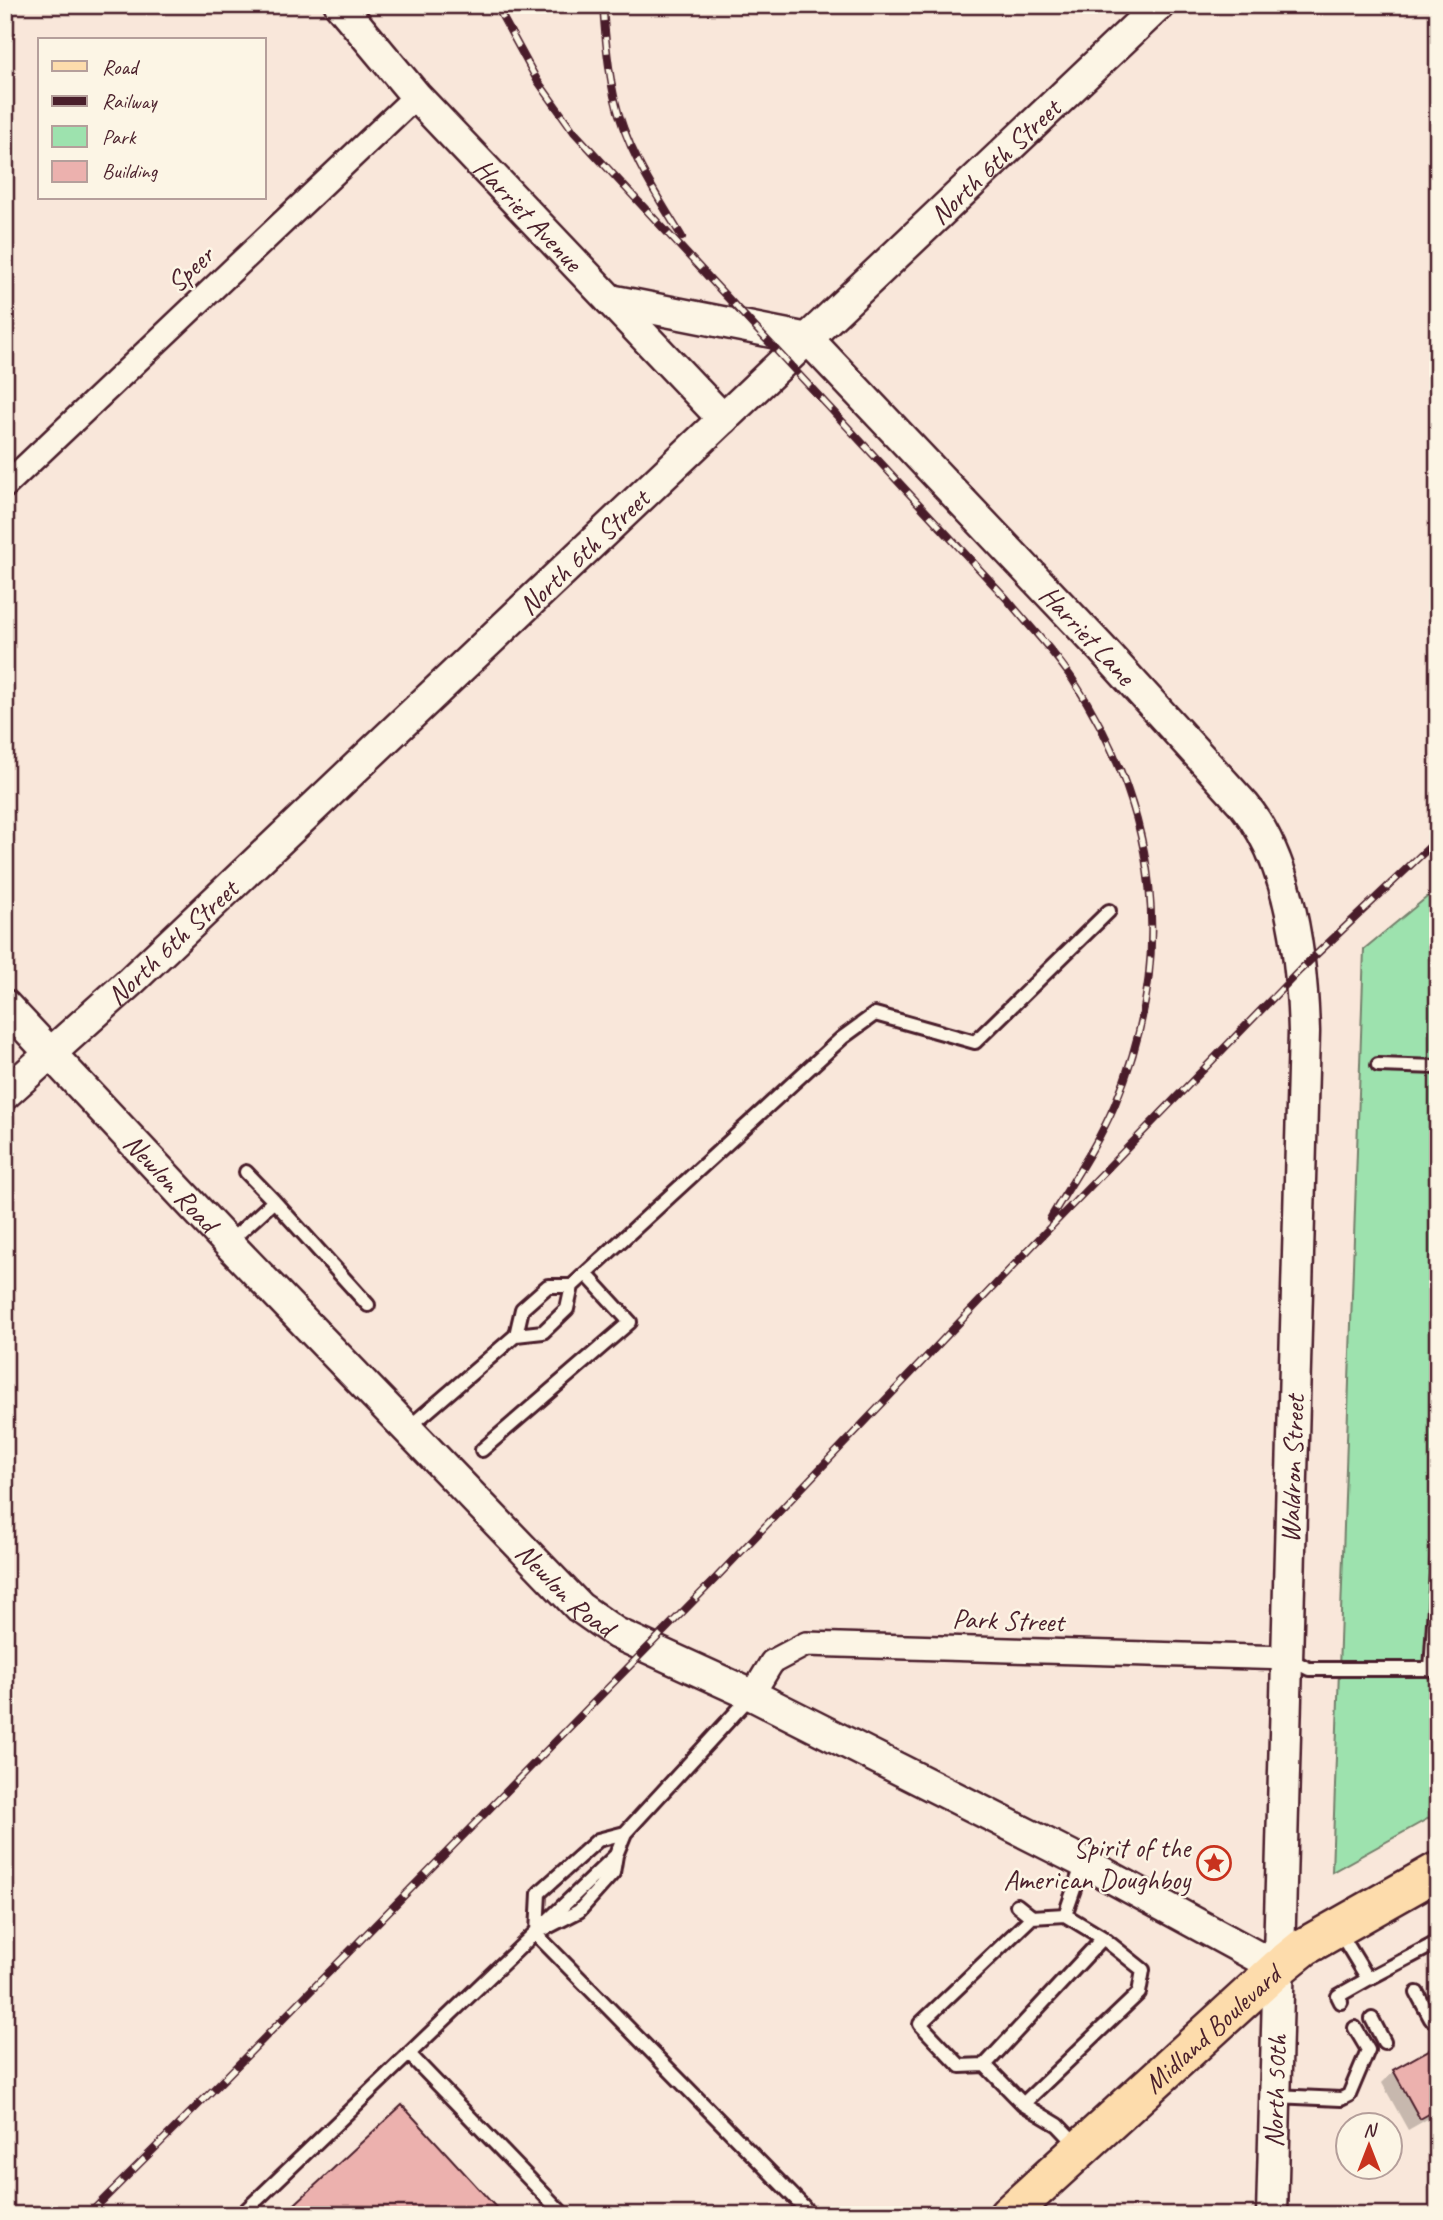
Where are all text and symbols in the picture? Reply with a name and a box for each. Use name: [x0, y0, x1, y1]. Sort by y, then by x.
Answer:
legend: [38, 38, 266, 200]
text: Road: [102, 54, 141, 80]
text: Railway: [102, 88, 158, 114]
street label: North 6th Street: [922, 89, 1069, 231]
text: Park: [102, 124, 137, 150]
street label: Harriet Avenue: [467, 151, 592, 280]
text: Building: [102, 158, 159, 184]
street label: Speer: [159, 237, 222, 300]
street label: North 6th Street: [511, 479, 658, 622]
street label: Harriet Lane: [1033, 577, 1145, 693]
street label: North 6th Street: [99, 870, 247, 1012]
street label: Newlon Road: [116, 1126, 229, 1242]
street label: Waldron Street: [1272, 1392, 1312, 1544]
street label: Newlon Road: [509, 1535, 625, 1646]
street label: Park Street: [952, 1601, 1067, 1640]
place label: Spirit of the American Doughboy: [1004, 1830, 1192, 1897]
place icon: Spirit of the American Doughboy: [1195, 1844, 1233, 1882]
street label: Midland Boulevard: [1136, 1955, 1290, 2100]
street label: North 50th: [1256, 2033, 1295, 2148]
north arrow: [1334, 2112, 1404, 2182]
text: N: [1363, 2118, 1378, 2142]

